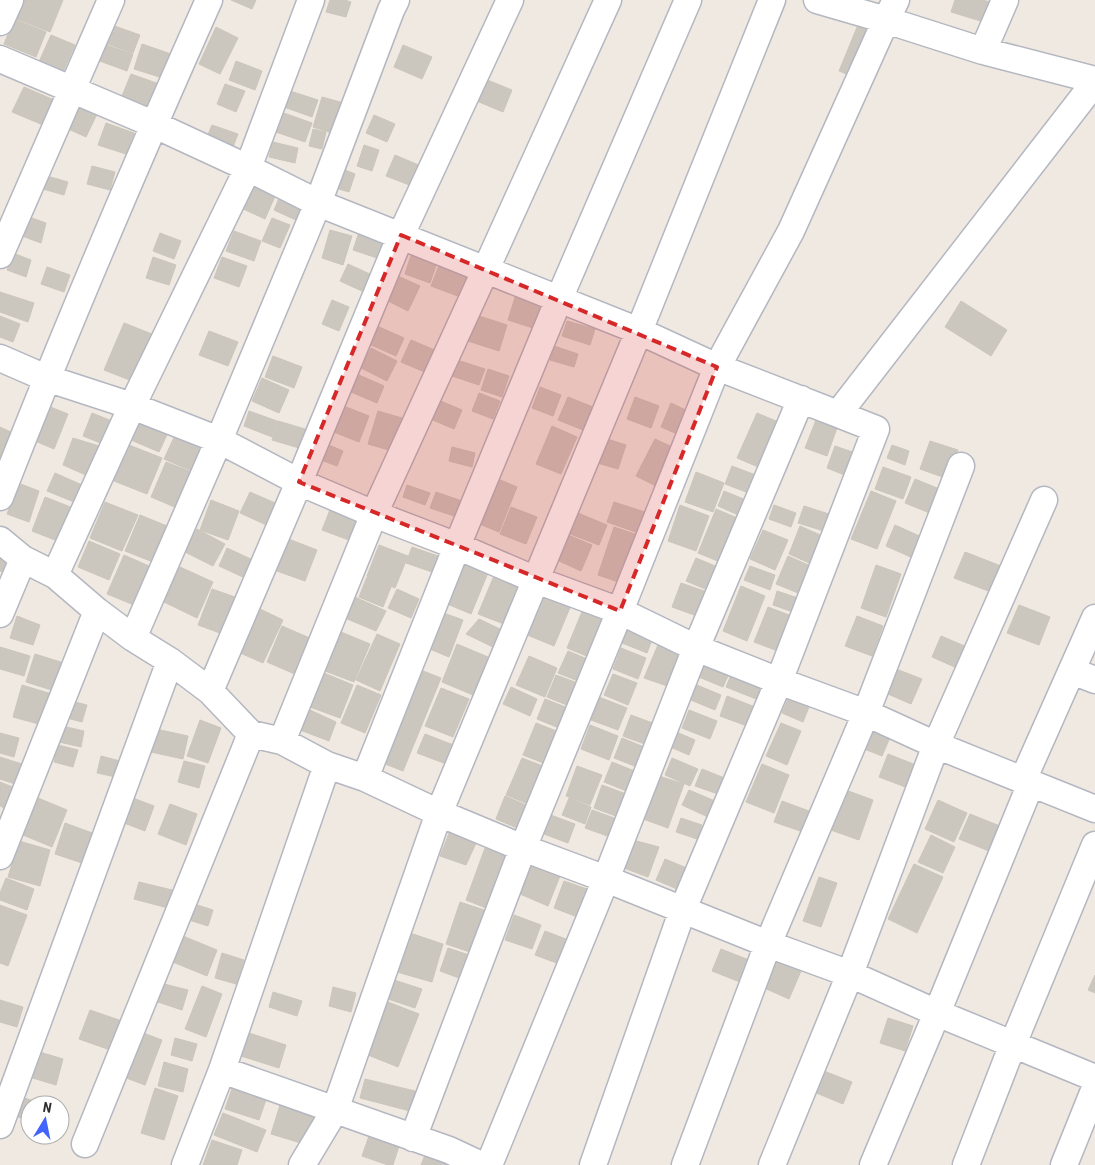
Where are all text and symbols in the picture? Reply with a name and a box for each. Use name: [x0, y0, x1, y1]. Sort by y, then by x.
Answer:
north arrow: [20, 1095, 70, 1145]
text: N: [42, 1099, 53, 1116]

